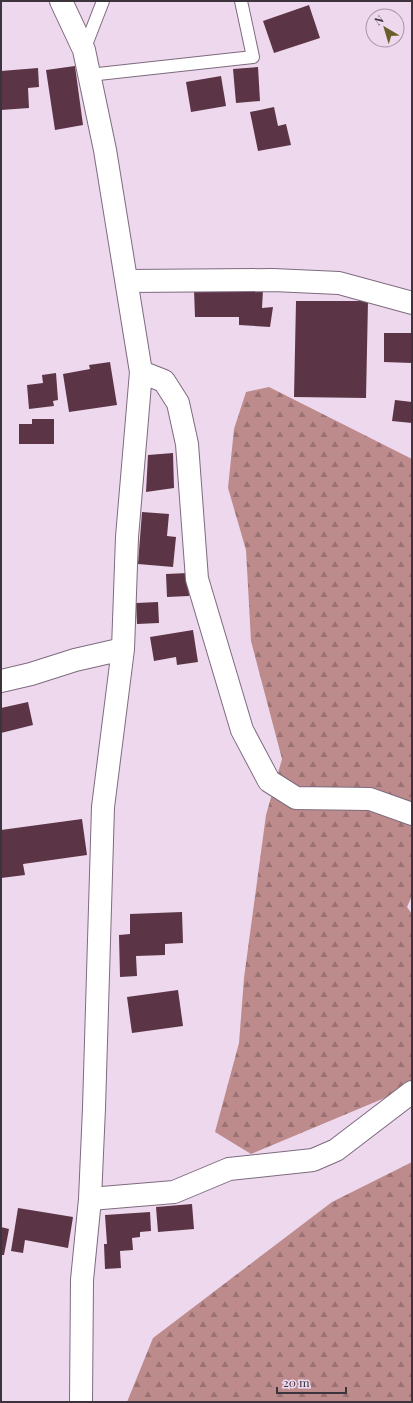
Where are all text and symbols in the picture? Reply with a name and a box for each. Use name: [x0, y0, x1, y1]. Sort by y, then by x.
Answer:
north arrow: [365, 8, 405, 48]
text: N: [371, 11, 386, 28]
scale bar: [277, 1369, 346, 1395]
text: 20 m: [283, 1374, 310, 1390]

